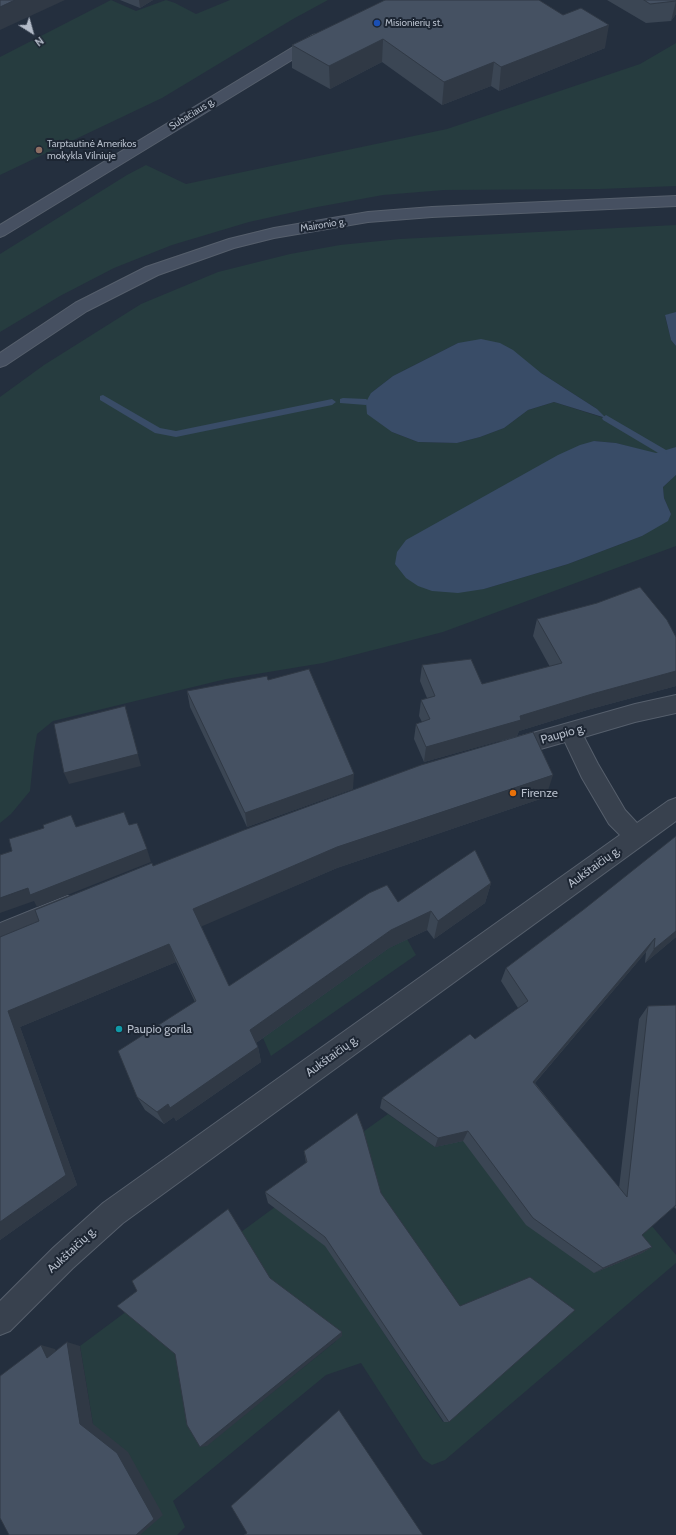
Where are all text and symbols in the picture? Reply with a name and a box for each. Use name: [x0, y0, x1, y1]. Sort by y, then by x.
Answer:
north arrow: [12, 12, 52, 52]
place label: Misionierių st.: [385, 17, 442, 29]
marker: Misionierių st.: [372, 18, 382, 28]
text: N: [32, 34, 47, 50]
street label: Subačiaus g.: [167, 95, 217, 133]
place label: Tarptautinė Amerikos mokykla Vilniuje: [47, 138, 136, 162]
marker: Tarptautinė Amerikos mokykla Vilniuje: [34, 145, 44, 155]
street label: Maironio g.: [299, 215, 347, 235]
street label: Paupio g.: [539, 721, 587, 747]
place label: Firenze: [521, 786, 558, 800]
marker: Firenze: [508, 788, 518, 798]
street label: Aukštaičių g.: [565, 843, 623, 891]
place label: Paupio gorila: [127, 1022, 192, 1036]
marker: Paupio gorila: [114, 1024, 124, 1034]
street label: Aukštaičių g.: [303, 1032, 361, 1080]
street label: Aukštaičių g.: [45, 1224, 99, 1276]

